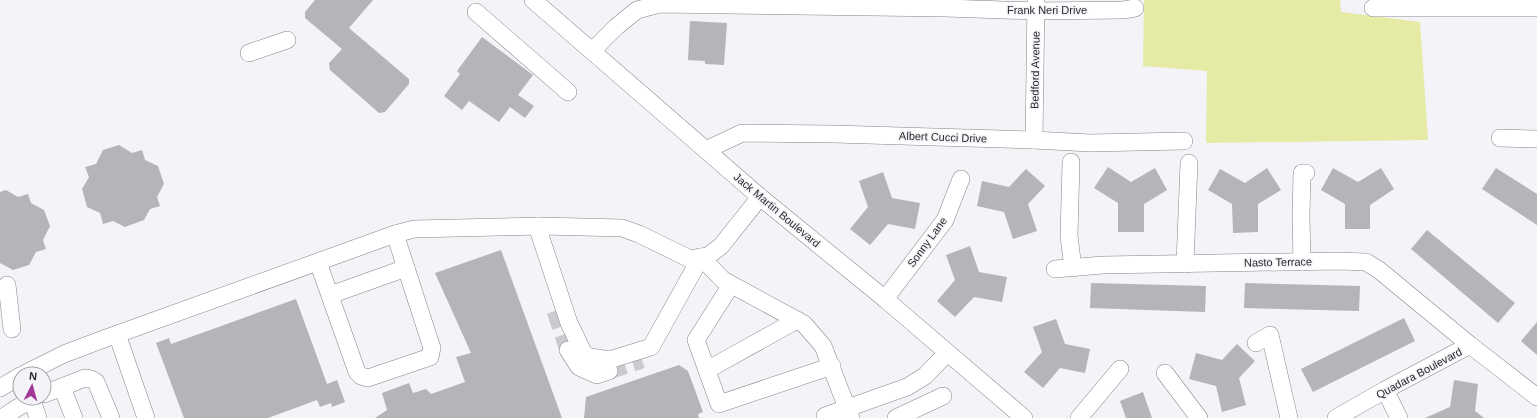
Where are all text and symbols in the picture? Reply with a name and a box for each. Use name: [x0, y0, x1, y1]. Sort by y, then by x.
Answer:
street label: Frank Neri Drive: [1007, 4, 1087, 16]
street label: Bedford Avenue: [1028, 31, 1042, 109]
street label: Albert Cucci Drive: [899, 129, 987, 145]
street label: Jack Martin Boulevard: [731, 170, 823, 250]
street label: Sonny Lane: [905, 215, 949, 269]
street label: Nasto Terrace: [1244, 255, 1312, 269]
street label: Quadara Boulevard: [1374, 345, 1464, 401]
north arrow: [12, 366, 52, 406]
text: N: [28, 370, 38, 382]

